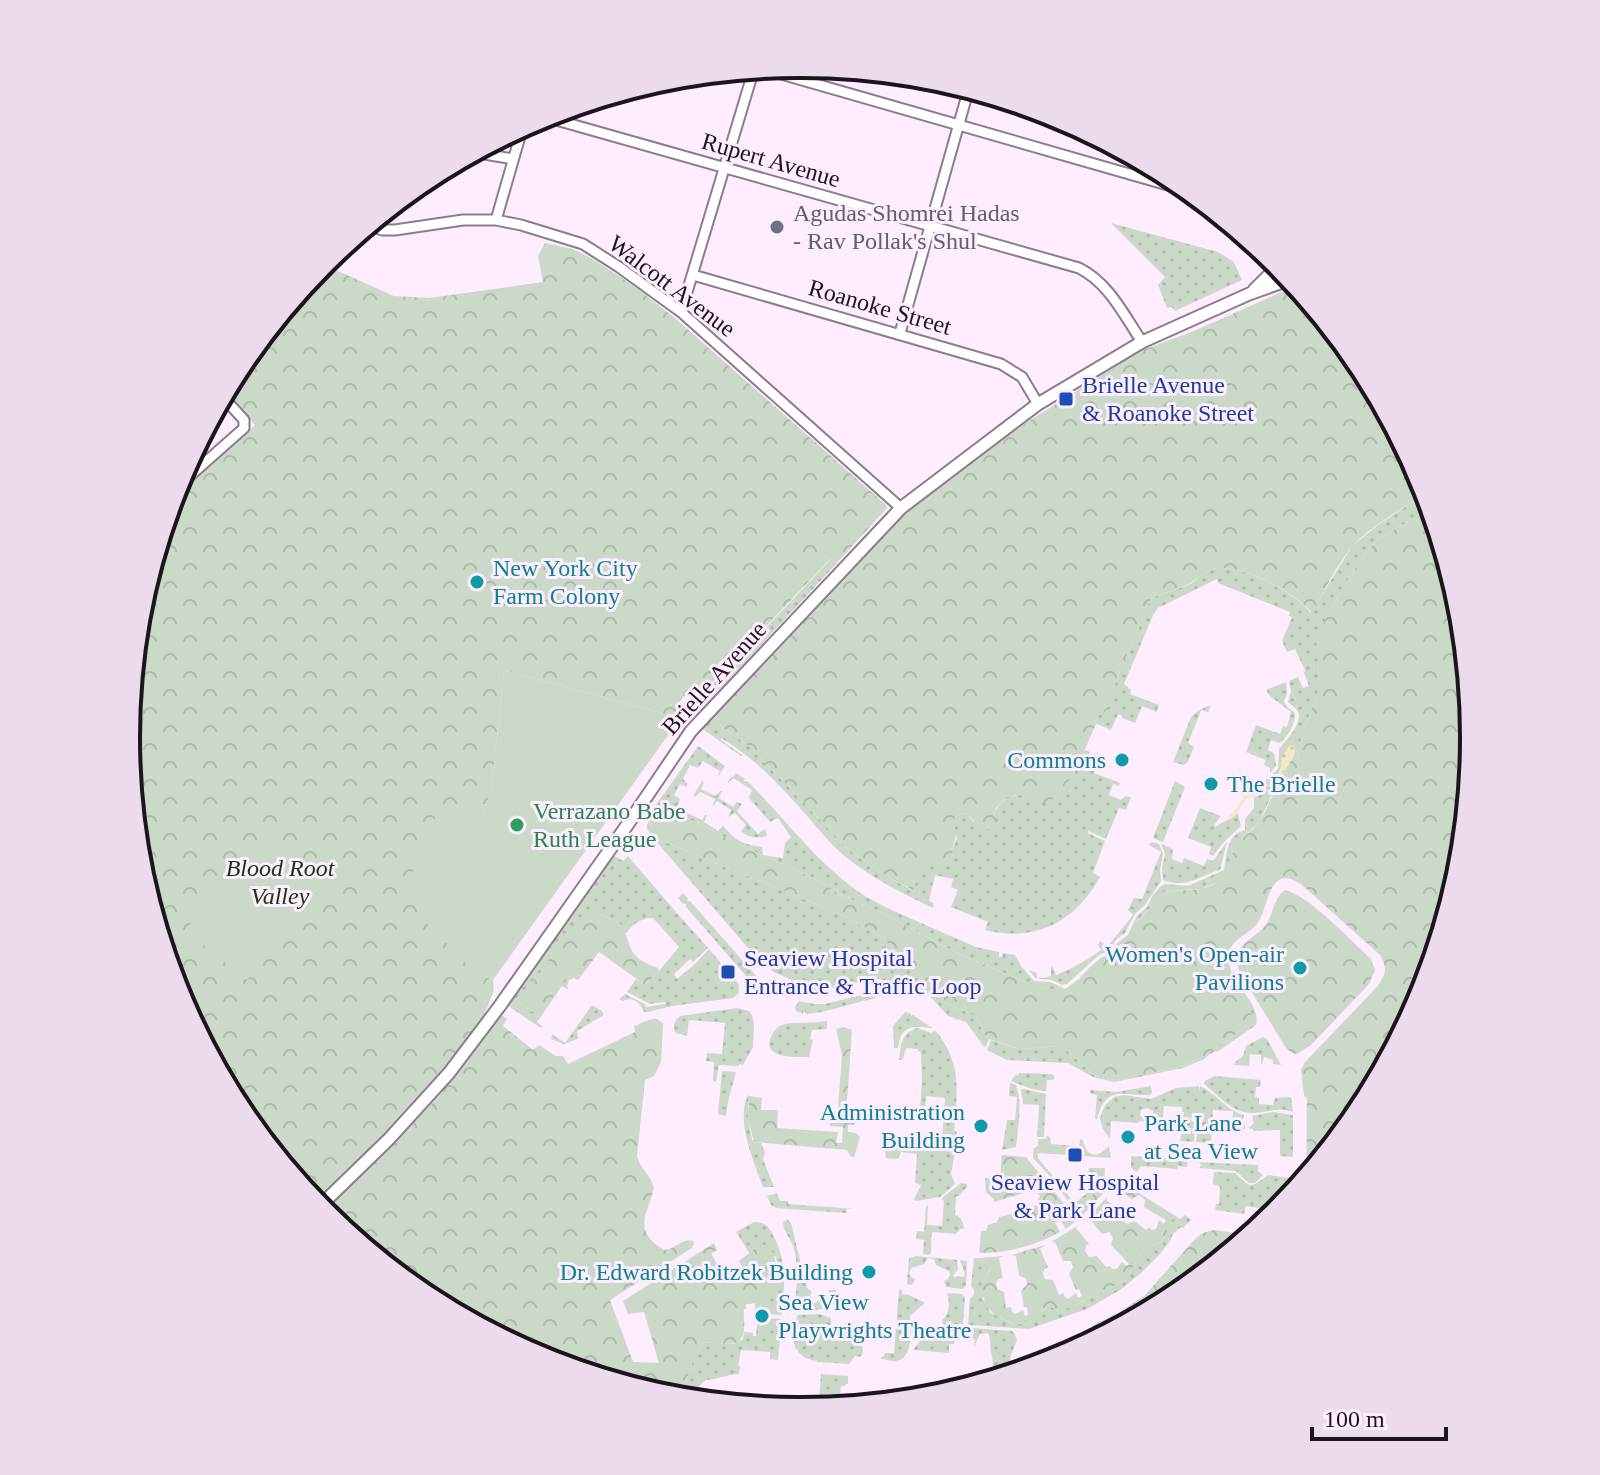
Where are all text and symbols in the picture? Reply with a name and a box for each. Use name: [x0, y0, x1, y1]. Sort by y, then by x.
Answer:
street label: Rupert Avenue: [699, 128, 843, 192]
place label: Agudas Shomrei Hadas - Rav Pollak's Shul: [793, 200, 1020, 254]
marker: Agudas Shomrei Hadas - Rav Pollak's Shul: [768, 218, 786, 236]
street label: Walcott Avenue: [604, 230, 740, 342]
street label: Roanoke Street: [806, 274, 955, 340]
place label: Brielle Avenue & Roanoke Street: [1082, 372, 1254, 426]
marker: Brielle Avenue & Roanoke Street: [1057, 390, 1075, 408]
place label: New York City Farm Colony: [493, 555, 638, 609]
marker: New York City Farm Colony: [468, 573, 486, 591]
street label: Brielle Avenue: [657, 616, 771, 740]
place label: Commons: [1007, 747, 1106, 773]
marker: Commons: [1113, 751, 1131, 769]
place label: The Brielle: [1227, 771, 1336, 797]
marker: The Brielle: [1202, 775, 1220, 793]
place label: Verrazano Babe Ruth League: [533, 798, 686, 852]
marker: Verrazano Babe Ruth League: [508, 816, 526, 834]
park label: Blood Root Valley: [226, 855, 336, 909]
place label: Women's Open-air Pavilions: [1105, 941, 1284, 995]
place label: Seaview Hospital Entrance & Traffic Loop: [744, 945, 982, 999]
marker: Women's Open-air Pavilions: [1291, 959, 1309, 977]
marker: Seaview Hospital Entrance & Traffic Loop: [719, 963, 737, 981]
place label: Administration Building: [820, 1099, 965, 1153]
place label: Park Lane at Sea View: [1144, 1110, 1259, 1164]
marker: Administration Building: [972, 1117, 990, 1135]
marker: Park Lane at Sea View: [1119, 1128, 1137, 1146]
marker: Seaview Hospital & Park Lane: [1066, 1146, 1084, 1164]
place label: Seaview Hospital & Park Lane: [991, 1169, 1160, 1223]
place label: Dr. Edward Robitzek Building: [560, 1259, 853, 1285]
marker: Dr. Edward Robitzek Building: [860, 1263, 878, 1281]
place label: Sea View Playwrights Theatre: [778, 1289, 972, 1343]
marker: Sea View Playwrights Theatre: [753, 1307, 771, 1325]
scale bar: [1312, 1391, 1446, 1441]
text: 100 m: [1324, 1406, 1385, 1432]

